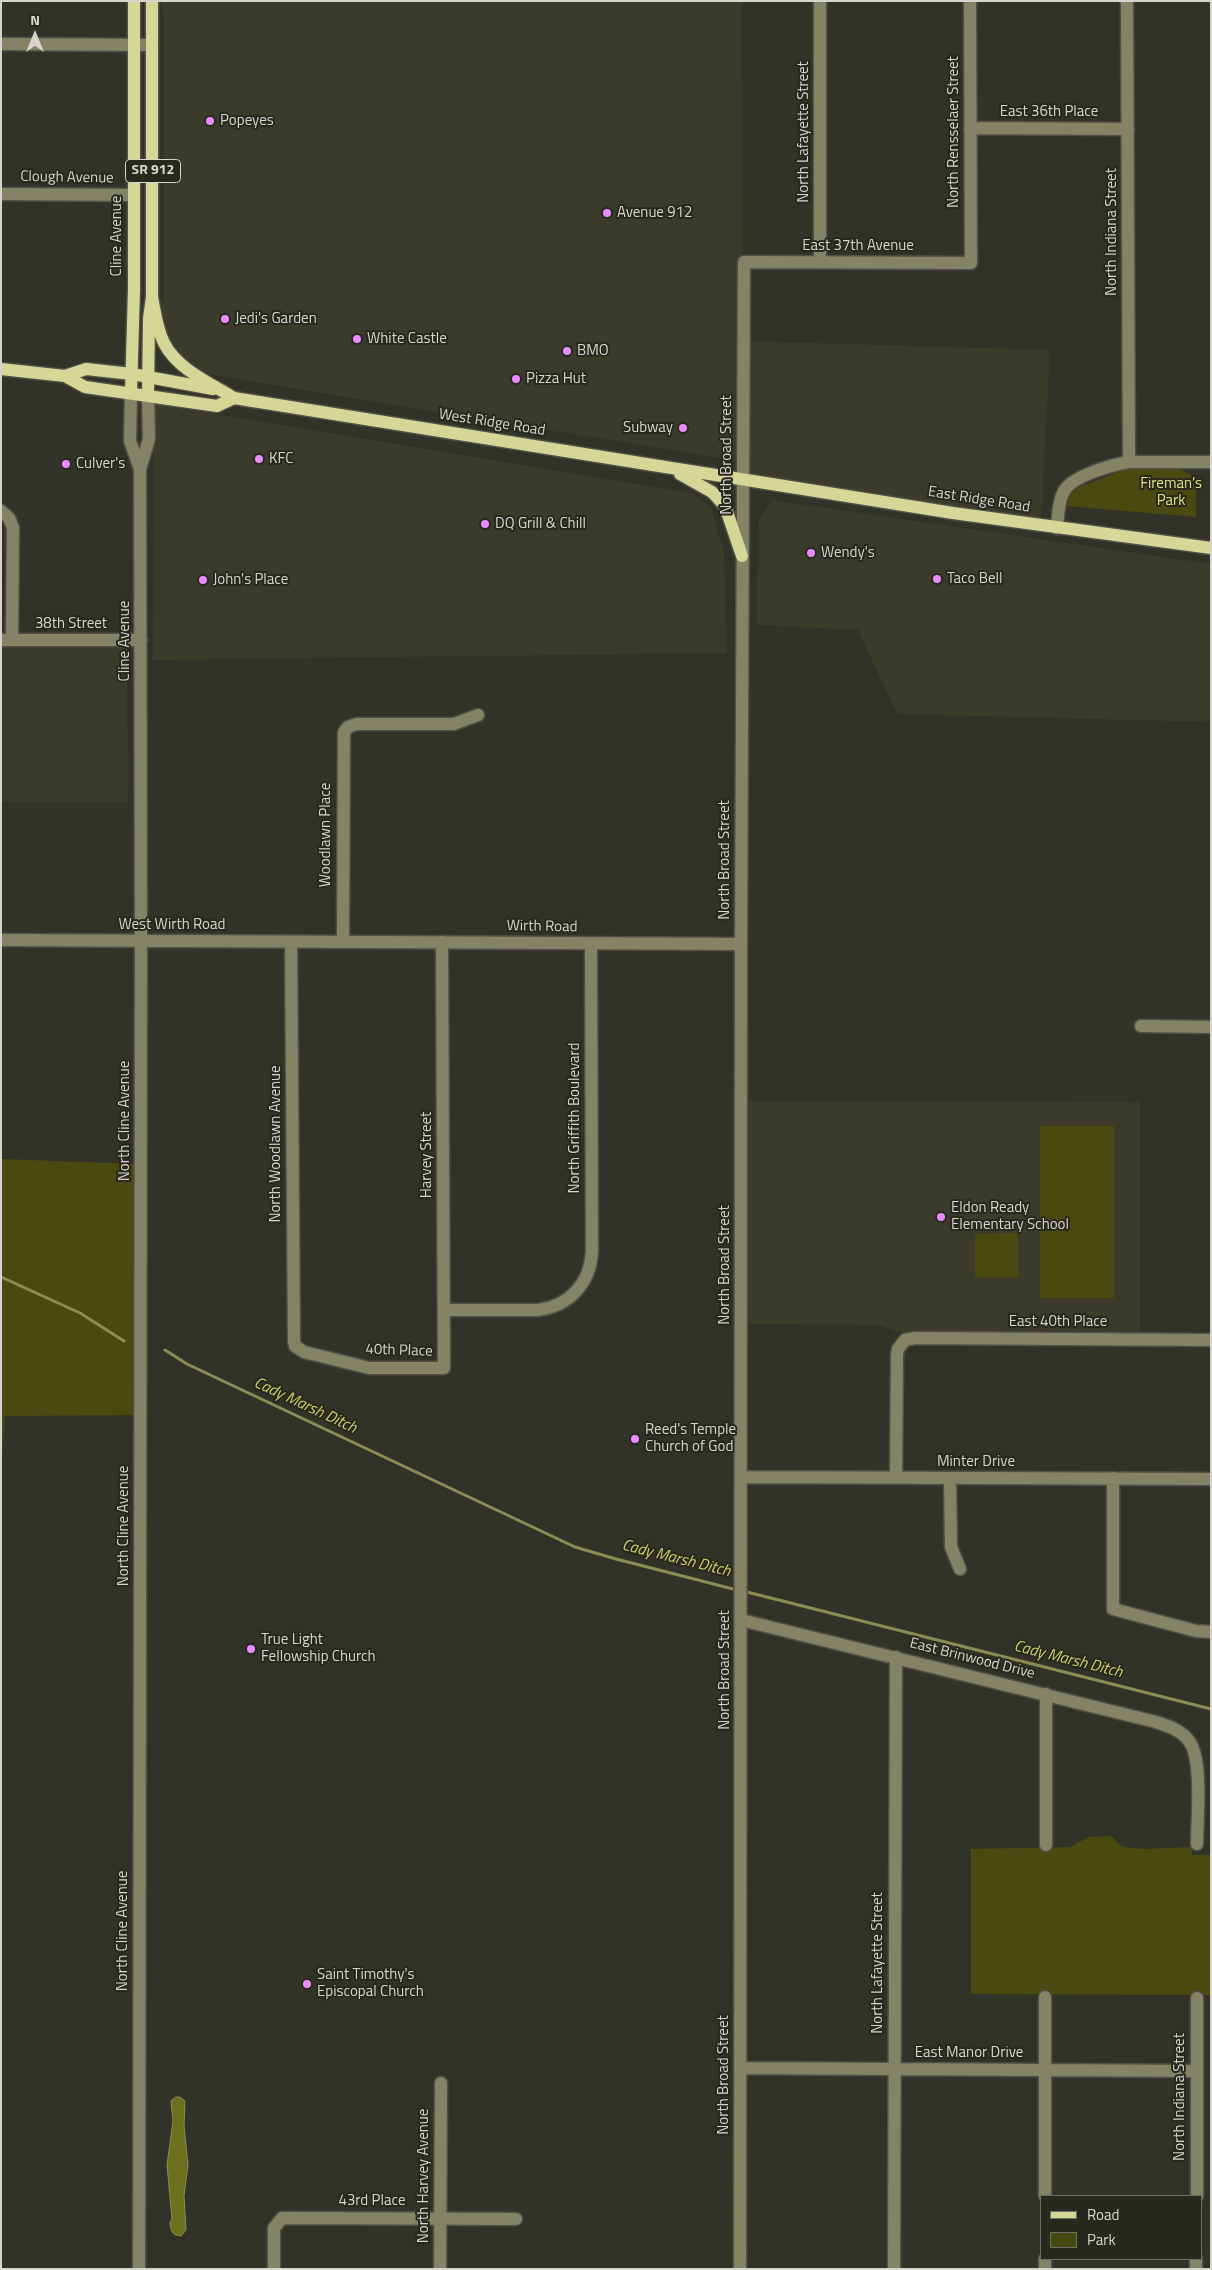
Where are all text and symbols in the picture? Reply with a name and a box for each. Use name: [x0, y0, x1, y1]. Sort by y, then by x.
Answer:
text: N: [30, 9, 40, 30]
north arrow: [10, 10, 60, 60]
street label: North Rensselaer Street: [945, 56, 963, 208]
street label: North Lafayette Street: [795, 61, 813, 203]
street label: East 36th Place: [1000, 103, 1098, 121]
place label: Popeyes: [220, 112, 274, 130]
marker: Popeyes: [204, 115, 216, 127]
road number: SR 912: [126, 160, 180, 182]
street label: Clough Avenue: [20, 168, 114, 188]
street label: North Indiana Street: [1103, 168, 1121, 296]
street label: Cline Avenue: [108, 196, 126, 276]
place label: Avenue 912: [617, 204, 692, 222]
marker: Avenue 912: [601, 207, 613, 219]
street label: East 37th Avenue: [802, 237, 914, 255]
place label: Jedi's Garden: [235, 310, 317, 328]
marker: Jedi's Garden: [219, 313, 231, 325]
place label: White Castle: [367, 330, 447, 348]
marker: White Castle: [351, 333, 363, 345]
place label: BMO: [577, 342, 609, 360]
marker: BMO: [561, 345, 573, 357]
place label: Pizza Hut: [526, 370, 586, 388]
marker: Pizza Hut: [510, 373, 522, 385]
street label: North Broad Street: [718, 395, 736, 515]
street label: West Ridge Road: [437, 406, 547, 440]
place label: Subway: [623, 419, 673, 437]
marker: Subway: [677, 422, 689, 434]
place label: KFC: [269, 450, 293, 468]
marker: KFC: [253, 453, 265, 465]
place label: Culver's: [76, 455, 125, 473]
marker: Culver's: [60, 458, 72, 470]
park label: Fireman’s Park: [1140, 475, 1202, 510]
street label: East Ridge Road: [927, 483, 1031, 517]
place label: DQ Grill & Chill: [495, 515, 586, 533]
marker: DQ Grill & Chill: [479, 518, 491, 530]
place label: Wendy's: [821, 544, 875, 562]
marker: Wendy's: [805, 547, 817, 559]
place label: Taco Bell: [947, 570, 1002, 588]
place label: John's Place: [213, 571, 288, 589]
marker: Taco Bell: [931, 573, 943, 585]
marker: John's Place: [197, 574, 209, 586]
street label: Cline Avenue: [116, 601, 134, 681]
street label: 38th Street: [35, 615, 107, 633]
street label: Woodlawn Place: [317, 783, 335, 887]
street label: North Broad Street: [716, 800, 734, 920]
street label: West Wirth Road: [119, 916, 225, 934]
street label: Wirth Road: [506, 917, 578, 937]
street label: North Griffith Boulevard: [566, 1043, 584, 1193]
street label: North Cline Avenue: [116, 1061, 134, 1181]
street label: North Woodlawn Avenue: [267, 1065, 285, 1223]
street label: Harvey Street: [418, 1112, 436, 1198]
place label: Eldon Ready Elementary School: [951, 1199, 1069, 1234]
street label: North Broad Street: [716, 1205, 734, 1325]
marker: Eldon Ready Elementary School: [935, 1211, 947, 1223]
street label: East 40th Place: [1009, 1313, 1107, 1331]
street label: 40th Place: [365, 1341, 433, 1361]
water label: Cady Marsh Ditch: [251, 1374, 359, 1438]
place label: Reed's Temple Church of God: [645, 1421, 736, 1456]
marker: Reed's Temple Church of God: [629, 1433, 641, 1445]
street label: Minter Drive: [937, 1453, 1015, 1471]
street label: North Cline Avenue: [115, 1466, 133, 1586]
water label: Cady Marsh Ditch: [620, 1536, 732, 1582]
street label: North Broad Street: [716, 1610, 734, 1730]
place label: True Light Fellowship Church: [261, 1631, 376, 1666]
street label: East Brinwood Drive: [908, 1635, 1036, 1683]
water label: Cady Marsh Ditch: [1012, 1637, 1124, 1683]
marker: True Light Fellowship Church: [245, 1643, 257, 1655]
street label: North Cline Avenue: [114, 1871, 132, 1991]
street label: North Lafayette Street: [869, 1892, 887, 2034]
place label: Saint Timothy's Episcopal Church: [317, 1966, 424, 2001]
marker: Saint Timothy's Episcopal Church: [301, 1978, 313, 1990]
street label: North Broad Street: [715, 2015, 733, 2135]
street label: North Indiana Street: [1171, 2033, 1189, 2161]
street label: East Manor Drive: [915, 2044, 1023, 2062]
street label: North Harvey Avenue: [415, 2109, 433, 2243]
street label: 43rd Place: [339, 2192, 405, 2210]
legend: [1040, 2195, 1202, 2260]
text: Road: [1087, 2203, 1119, 2226]
text: Park: [1087, 2228, 1116, 2251]

